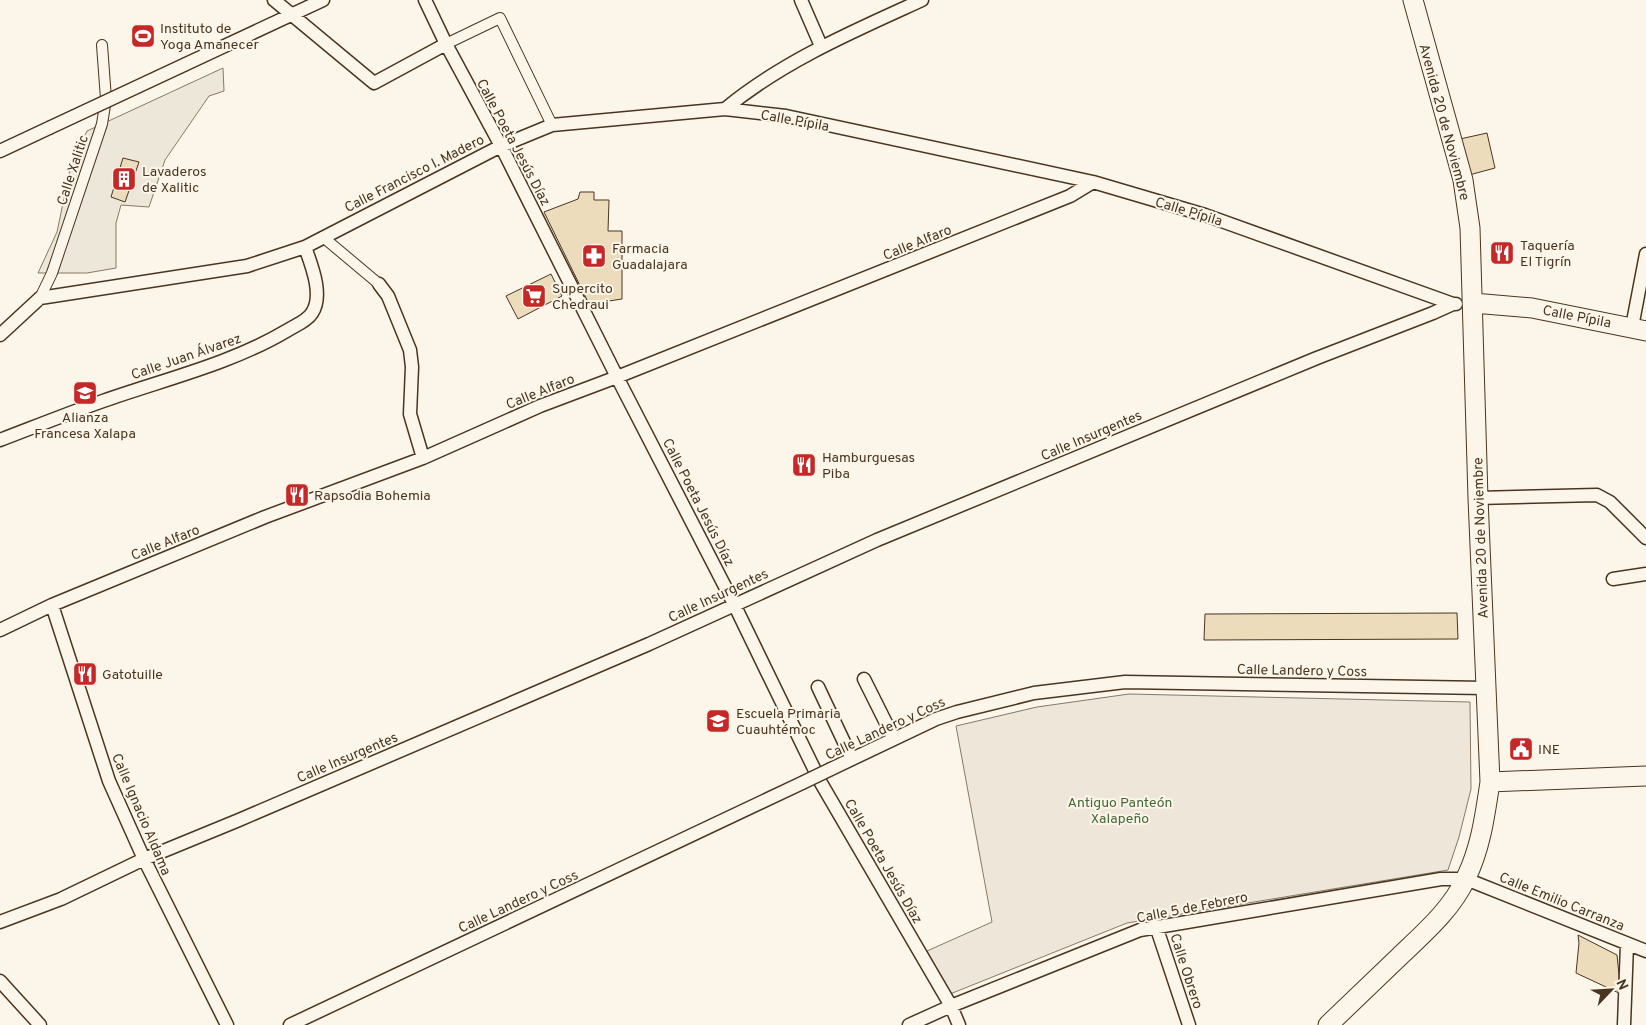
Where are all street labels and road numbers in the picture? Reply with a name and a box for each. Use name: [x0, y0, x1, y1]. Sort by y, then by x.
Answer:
street label: Avenida 20 de Noviembre: [1414, 42, 1473, 203]
street label: Calle Poeta Jesús Díaz: [472, 76, 553, 209]
street label: Calle Pípila: [759, 107, 830, 136]
street label: Calle Francisco I. Madero: [342, 132, 488, 217]
street label: Calle Xalitic: [54, 133, 93, 208]
street label: Calle Pípila: [1153, 194, 1224, 231]
street label: Calle Alfaro: [881, 222, 954, 265]
street label: Calle Pípila: [1541, 303, 1612, 332]
street label: Calle Juan Álvarez: [129, 330, 244, 384]
street label: Calle Alfaro: [504, 371, 577, 414]
street label: Calle Insurgentes: [1038, 407, 1145, 465]
street label: Calle Poeta Jesús Díaz: [658, 436, 737, 570]
street label: Avenida 20 de Noviembre: [1470, 457, 1493, 619]
street label: Calle Alfaro: [129, 522, 202, 565]
street label: Calle Insurgentes: [666, 566, 771, 627]
street label: Calle Landero y Coss: [1237, 662, 1367, 681]
street label: Calle Landero y Coss: [823, 694, 948, 765]
street label: Calle Insurgentes: [294, 729, 401, 787]
street label: Calle Ignacio Aldama: [107, 751, 174, 878]
street label: Calle Poeta Jesús Díaz: [840, 796, 925, 927]
street label: Calle Landero y Coss: [456, 867, 581, 938]
street label: Calle Emilio Carranza: [1496, 869, 1627, 935]
street label: Calle 5 de Febrero: [1135, 889, 1250, 928]
street label: Calle Obrero: [1165, 932, 1206, 1011]

